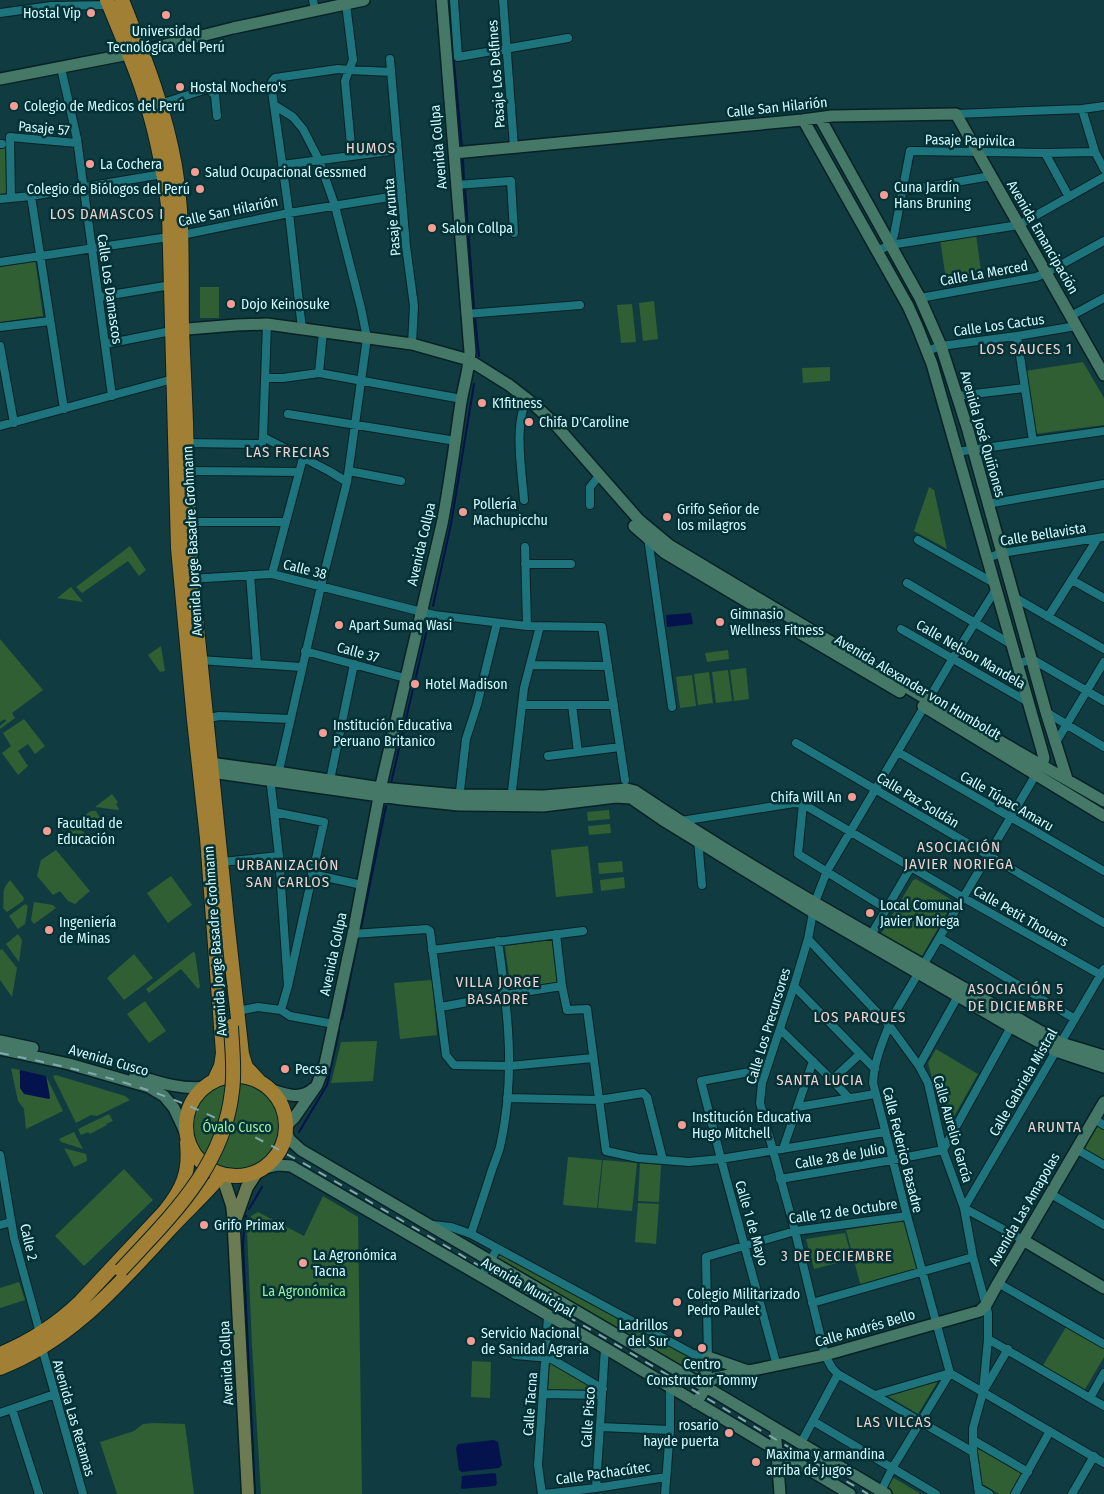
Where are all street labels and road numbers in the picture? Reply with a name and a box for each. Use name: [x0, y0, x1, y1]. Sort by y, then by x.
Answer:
street label: Pasaje Los Delfines: [484, 19, 509, 129]
street label: Calle San Hilarión: [726, 94, 828, 121]
street label: Avenida Collpa: [426, 104, 451, 190]
street label: Pasaje 57: [18, 118, 71, 139]
street label: Pasaje Papivilca: [925, 131, 1015, 150]
street label: Pasaje Arunta: [381, 177, 404, 257]
street label: Avenida Emancipación: [1003, 177, 1082, 297]
street label: Calle San Hilarión: [177, 193, 279, 230]
street label: Calle Los Damascos: [93, 233, 126, 345]
street label: Calle La Merced: [939, 257, 1029, 290]
street label: Calle Los Cactus: [953, 311, 1046, 340]
street label: Avenida José Quiñones: [956, 369, 1009, 499]
street label: Avenida Jorge Basadre Grohmann: [179, 445, 206, 637]
street label: Avenida Collpa: [404, 501, 439, 587]
street label: Calle Bellavista: [999, 519, 1087, 550]
street label: Calle 38: [281, 556, 329, 583]
street label: Calle Nelson Mandela: [913, 616, 1029, 693]
street label: Avenida Alexander von Humboldt: [832, 631, 1004, 744]
street label: Calle 37: [335, 639, 381, 666]
street label: Calle Túpac Amaru: [957, 768, 1057, 835]
street label: Calle Paz Soldán: [873, 769, 962, 832]
street label: Avenida Jorge Basadre Grohmann: [200, 845, 231, 1037]
street label: Calle Petit Thouars: [970, 882, 1071, 951]
street label: Avenida Collpa: [316, 911, 351, 997]
street label: Calle Los Precursores: [743, 966, 794, 1086]
street label: Calle Gabriela Mistral: [986, 1025, 1061, 1139]
street label: Avenida Cusco: [67, 1041, 151, 1080]
street label: Calle Aurelio García: [929, 1073, 976, 1185]
street label: Calle Federico Basadre: [879, 1085, 926, 1215]
street label: Calle 28 de Julio: [794, 1140, 886, 1173]
street label: Avenida Las Amapolas: [985, 1150, 1064, 1269]
street label: Calle 1 de Mayo: [731, 1179, 772, 1268]
street label: Calle 12 de Octubre: [788, 1195, 898, 1228]
street label: Calle 2: [16, 1222, 41, 1262]
street label: Avenida Municipal: [478, 1254, 577, 1321]
street label: Calle Andrés Bello: [813, 1306, 917, 1351]
street label: Avenida Collpa: [216, 1320, 237, 1406]
street label: Avenida Las Retamas: [49, 1358, 98, 1478]
street label: Calle Tacna: [520, 1371, 541, 1437]
street label: Calle Pisco: [578, 1386, 599, 1448]
street label: Calle Pachacútec: [555, 1458, 651, 1489]

